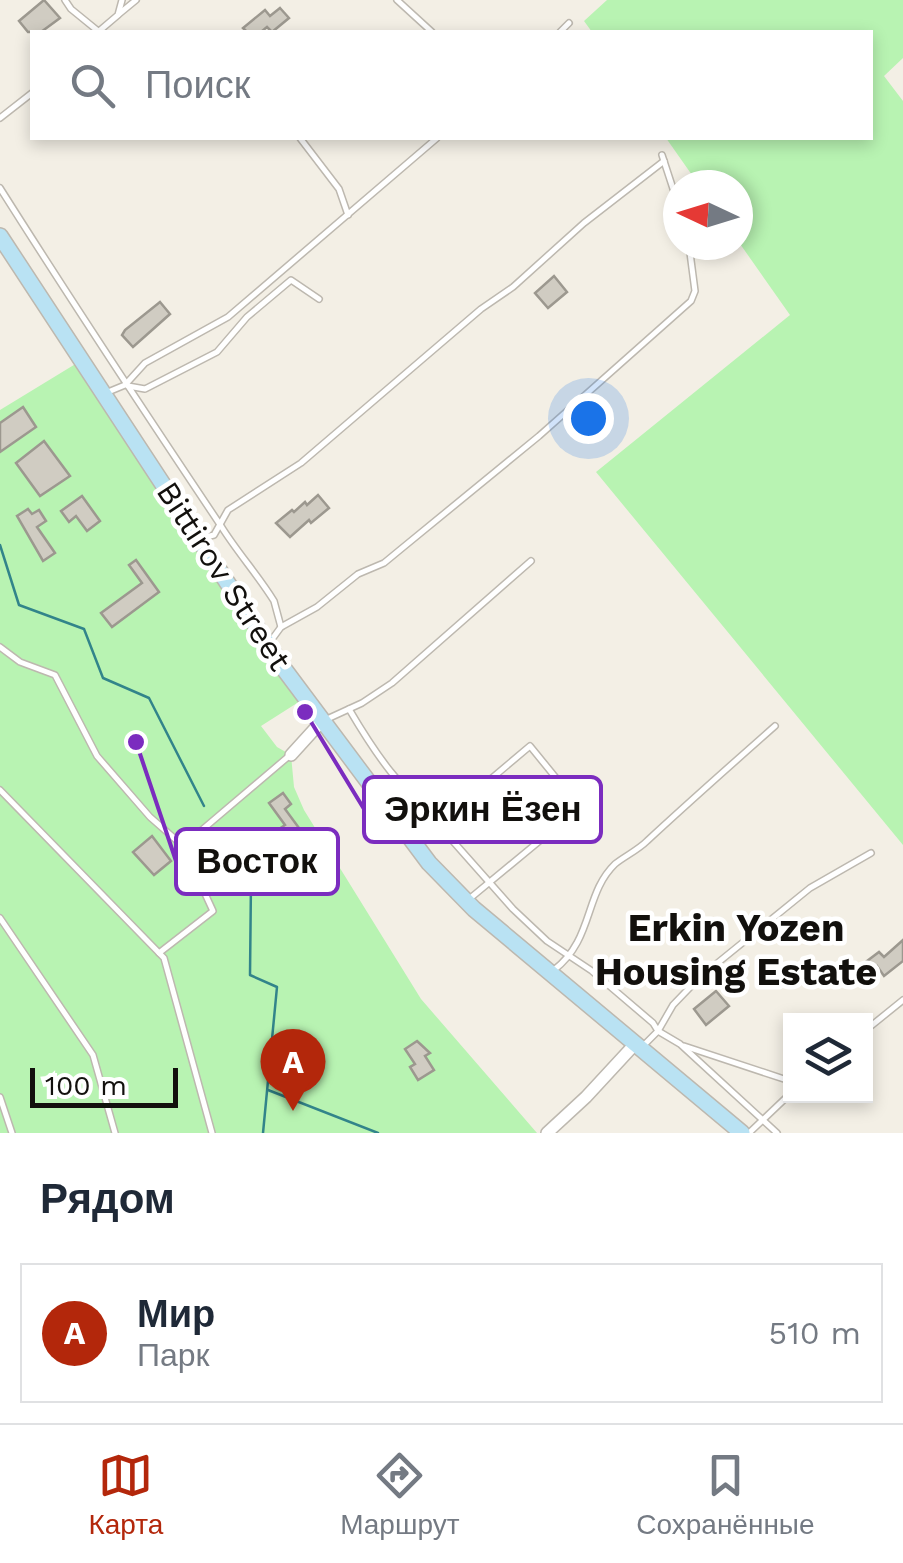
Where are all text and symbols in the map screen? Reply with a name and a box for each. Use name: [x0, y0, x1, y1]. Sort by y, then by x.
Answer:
search box: [30, 30, 873, 140]
icon: search: [65, 58, 120, 113]
text: Поиск: [145, 63, 250, 107]
north arrow: [663, 170, 753, 260]
your location: [563, 393, 614, 444]
street label: Bittirov Street: [149, 474, 299, 678]
callout: Эркин Ёзен: [364, 777, 601, 842]
text: Эркин Ёзен: [384, 788, 582, 830]
callout: Восток: [176, 829, 338, 894]
text: Восток: [196, 840, 318, 882]
district label: Erkin Yozen Housing Estate: [595, 906, 877, 994]
map controls: [783, 1013, 873, 1103]
button: layers: [783, 1013, 873, 1103]
pin: A: [260, 1028, 326, 1111]
scale bar: [30, 1063, 178, 1108]
text: 100 m: [45, 1069, 127, 1102]
text: Рядом: [40, 1174, 175, 1223]
text: Мир: [137, 1292, 215, 1336]
text: A: [64, 1314, 85, 1352]
text: 510 m: [769, 1314, 861, 1352]
text: Парк: [137, 1336, 210, 1374]
tab: Карта: [88, 1448, 163, 1541]
tab: Маршрут: [340, 1448, 459, 1541]
tab: Сохранённые: [636, 1448, 815, 1541]

